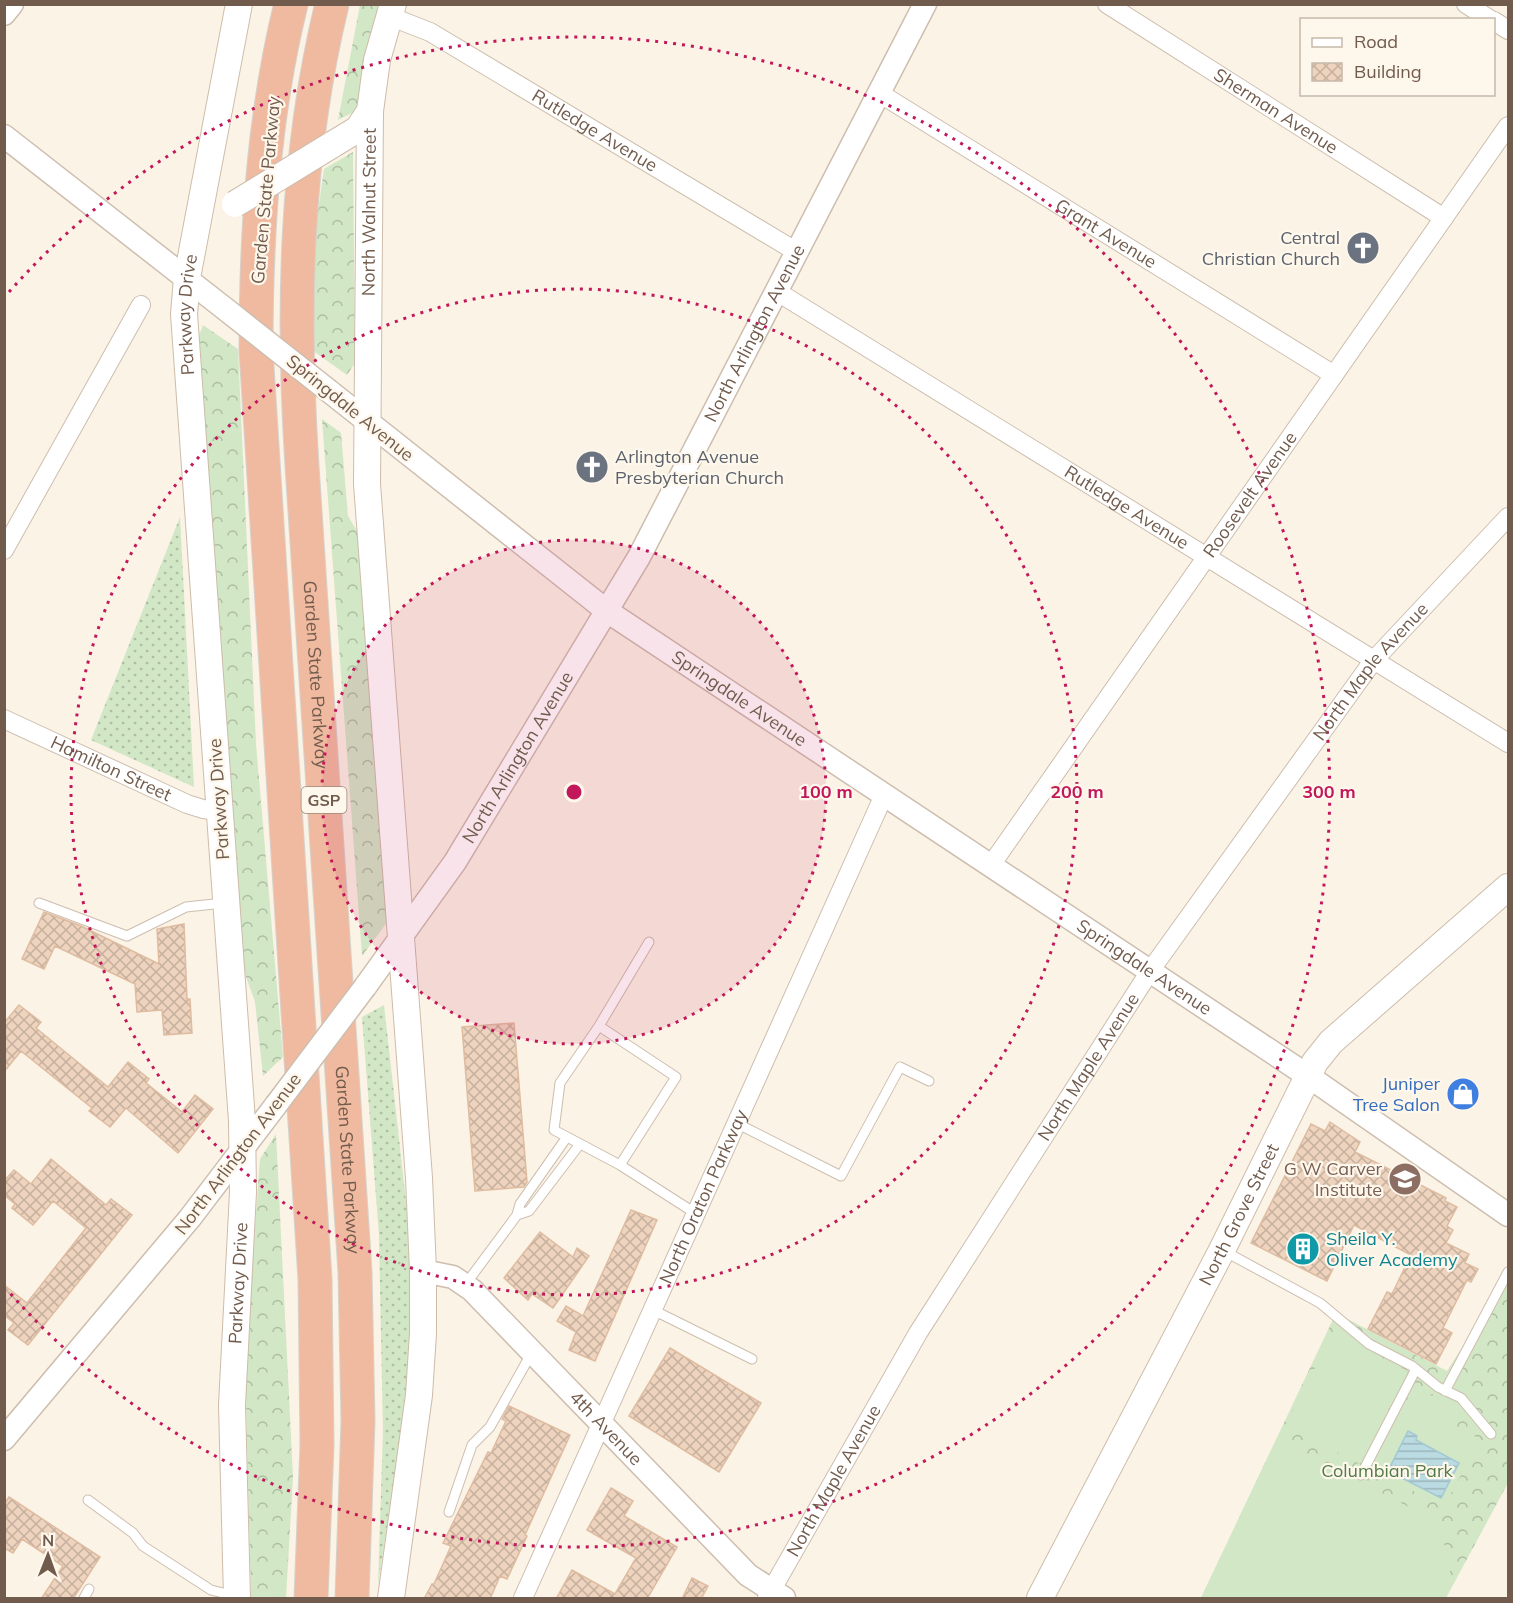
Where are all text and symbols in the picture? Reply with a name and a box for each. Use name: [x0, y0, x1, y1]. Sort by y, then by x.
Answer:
legend: [1300, 18, 1495, 96]
text: Road: [1354, 30, 1398, 53]
text: Building: [1354, 60, 1422, 83]
street label: Sherman Avenue: [1210, 63, 1343, 159]
street label: Rutledge Avenue: [528, 84, 662, 177]
street label: Garden State Parkway: [246, 95, 285, 285]
street label: North Walnut Street: [357, 128, 381, 296]
street label: Grant Avenue: [1051, 193, 1161, 273]
place label: Central Christian Church: [1202, 226, 1340, 270]
church icon: Central Christian Church: [1345, 230, 1381, 266]
street label: North Arlington Avenue: [699, 241, 810, 426]
street label: Parkway Drive: [172, 252, 202, 376]
street label: Springdale Avenue: [282, 349, 419, 466]
street label: Roosevelt Avenue: [1198, 427, 1302, 562]
place label: Arlington Avenue Presbyterian Church: [615, 445, 784, 489]
church icon: Arlington Avenue Presbyterian Church: [574, 449, 610, 485]
street label: Rutledge Avenue: [1060, 460, 1193, 554]
street label: Garden State Parkway: [299, 580, 334, 770]
street label: North Maple Avenue: [1308, 598, 1433, 745]
street label: Springdale Avenue: [667, 645, 811, 751]
street label: North Arlington Avenue: [457, 667, 578, 847]
street label: Hamilton Street: [47, 730, 175, 806]
street label: Parkway Drive: [203, 738, 234, 860]
text: 100 m: [799, 780, 853, 803]
text: 200 m: [1050, 780, 1104, 803]
text: 300 m: [1302, 780, 1356, 803]
centre of rings: [564, 782, 584, 802]
road number: GSP: [302, 787, 346, 813]
street label: Springdale Avenue: [1072, 914, 1216, 1020]
street label: North Maple Avenue: [1032, 989, 1144, 1145]
street label: Garden State Parkway: [330, 1065, 366, 1255]
street label: North Arlington Avenue: [169, 1068, 306, 1239]
place label: Juniper Tree Salon: [1353, 1072, 1440, 1116]
shop icon: Juniper Tree Salon: [1445, 1076, 1481, 1112]
street label: North Oraton Parkway: [654, 1105, 752, 1287]
street label: North Grove Street: [1193, 1140, 1284, 1289]
place label: G W Carver Institute: [1284, 1157, 1382, 1201]
school or university icon: G W Carver Institute: [1387, 1161, 1423, 1197]
street label: Parkway Drive: [223, 1222, 252, 1345]
place label: Sheila Y. Oliver Academy: [1326, 1227, 1458, 1271]
building icon: Sheila Y. Oliver Academy: [1285, 1231, 1321, 1267]
street label: 4th Avenue: [565, 1386, 648, 1470]
street label: North Maple Avenue: [781, 1400, 886, 1560]
park label: Columbian Park: [1321, 1459, 1453, 1482]
north arrow: [18, 1525, 78, 1585]
text: N: [42, 1530, 54, 1550]

